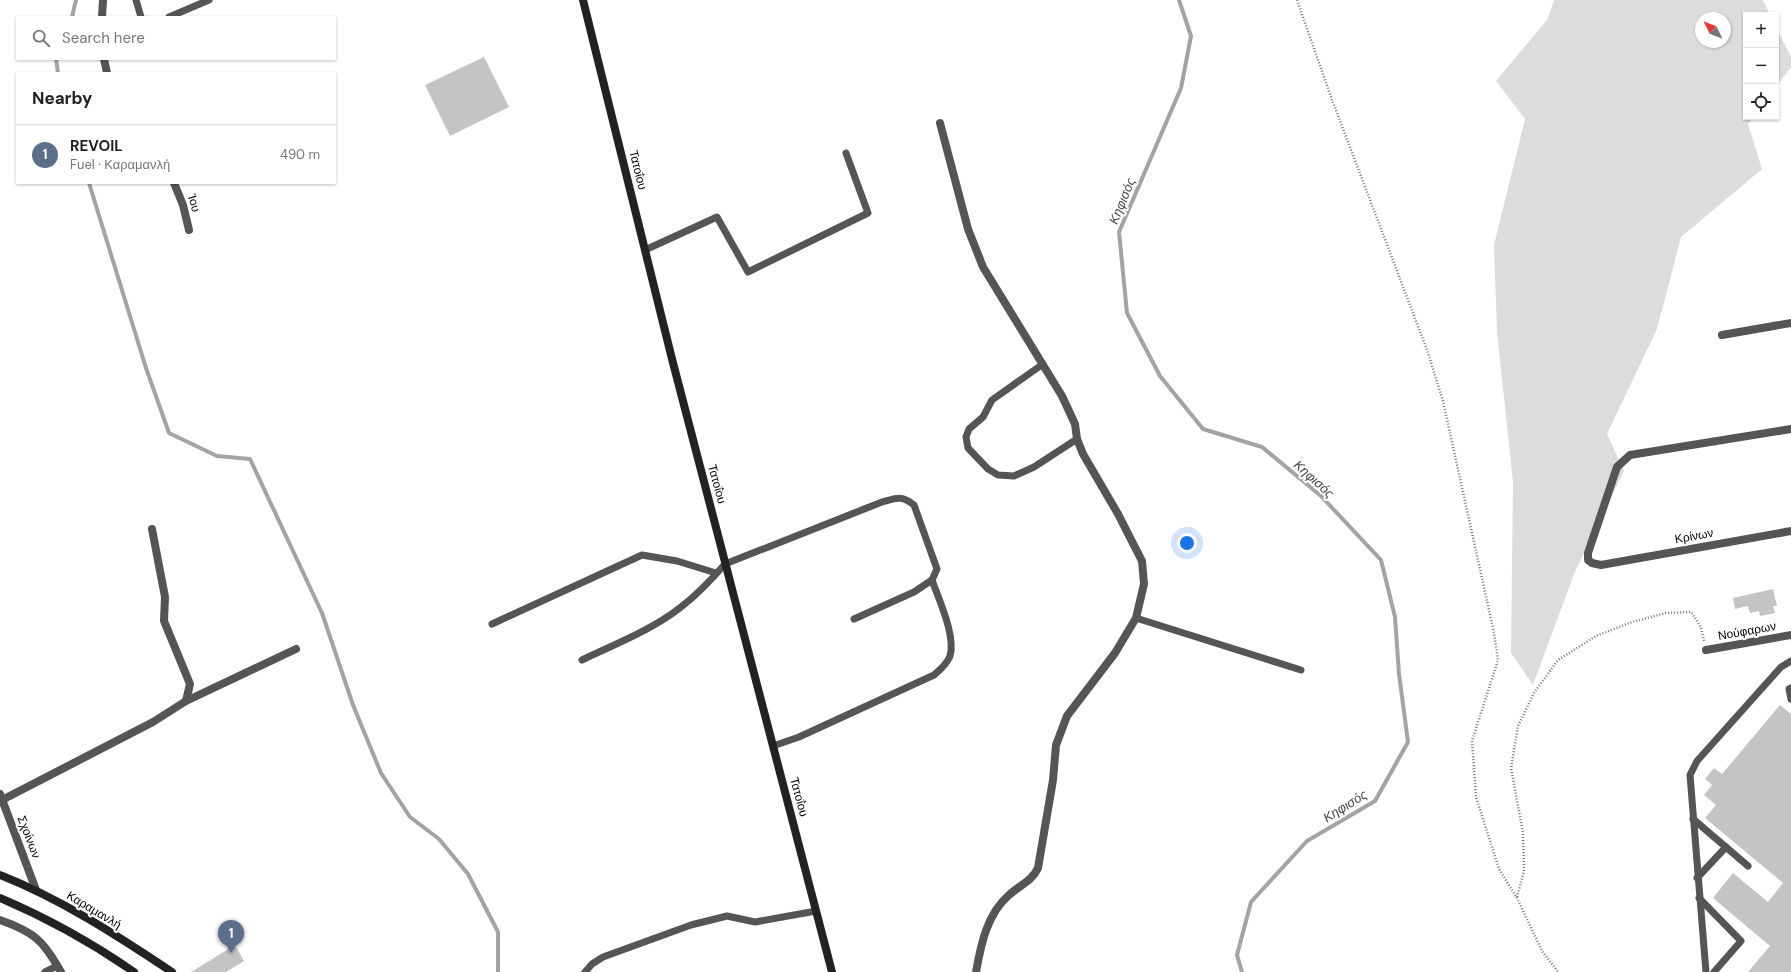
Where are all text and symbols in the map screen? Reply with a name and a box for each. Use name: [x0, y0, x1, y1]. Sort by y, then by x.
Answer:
north arrow: [1695, 12, 1731, 48]
map controls: [1743, 12, 1779, 120]
button: +: [1743, 12, 1779, 48]
search box: [16, 16, 336, 60]
icon: search: [30, 27, 52, 49]
text: Search here: [62, 28, 145, 48]
button: −: [1743, 48, 1779, 84]
button: locate: [1743, 84, 1779, 120]
text: Nearby: [32, 87, 92, 109]
text: REVOIL: [70, 136, 123, 156]
text: 1: [43, 146, 47, 163]
text: 490 m: [280, 146, 320, 163]
street label: Τατοΐου: [625, 149, 651, 191]
text: Fuel · Καραμανλή: [70, 156, 170, 173]
water label: Κηφισός: [1105, 175, 1139, 227]
street label: Ίου: [183, 191, 204, 214]
water label: Κηφισός: [1290, 456, 1338, 502]
street label: Τατοΐου: [704, 463, 730, 505]
street label: Κρίνων: [1673, 525, 1715, 547]
your location: [1177, 533, 1197, 553]
street label: Νούφαρων: [1717, 618, 1777, 644]
street label: Τατοΐου: [786, 776, 812, 818]
water label: Κηφισός: [1320, 786, 1371, 826]
street label: Σχοίνων: [14, 814, 44, 860]
street label: Καραμανλή: [64, 887, 124, 933]
pin: 1: [218, 920, 244, 953]

